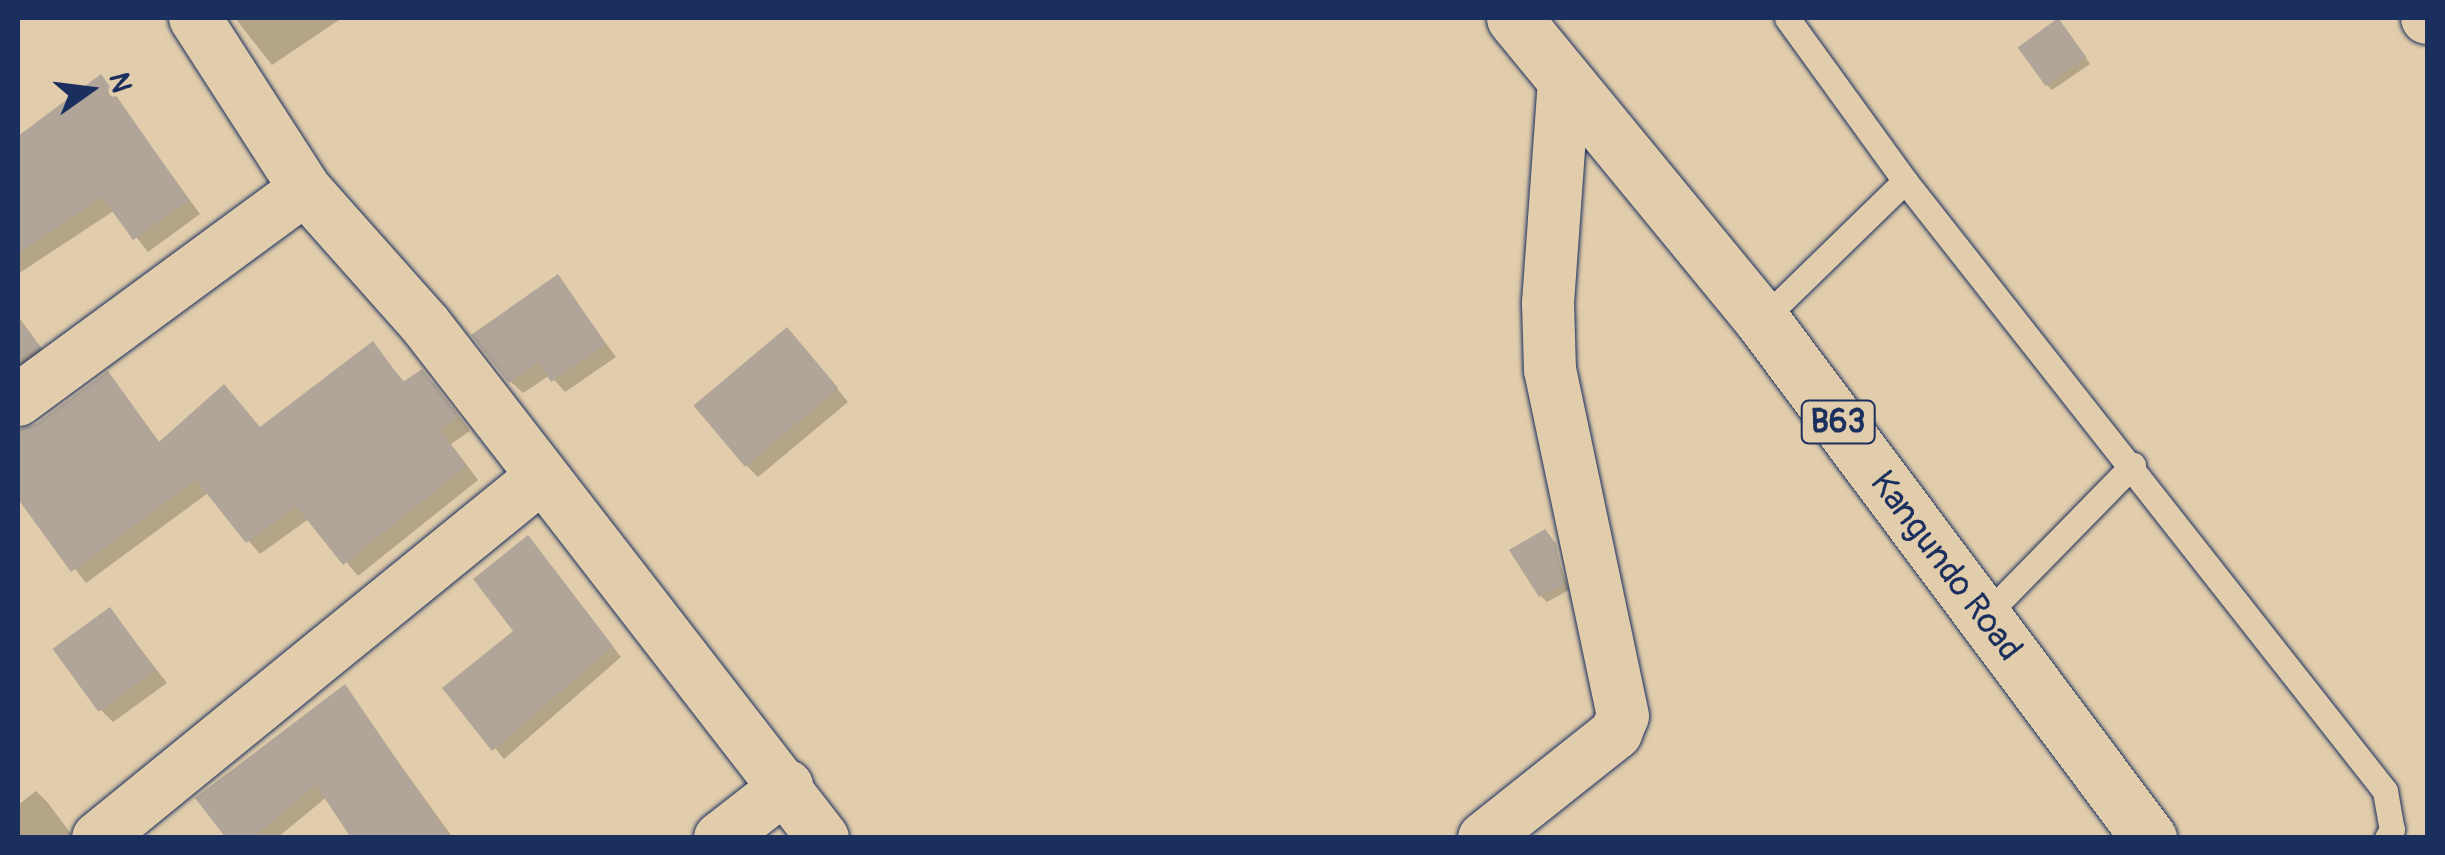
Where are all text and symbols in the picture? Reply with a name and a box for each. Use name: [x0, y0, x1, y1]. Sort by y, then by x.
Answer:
north arrow: [40, 40, 140, 140]
text: N: [100, 69, 139, 96]
road number: B63: [1800, 395, 1876, 449]
street label: Kangundo Road: [1861, 463, 2031, 669]

